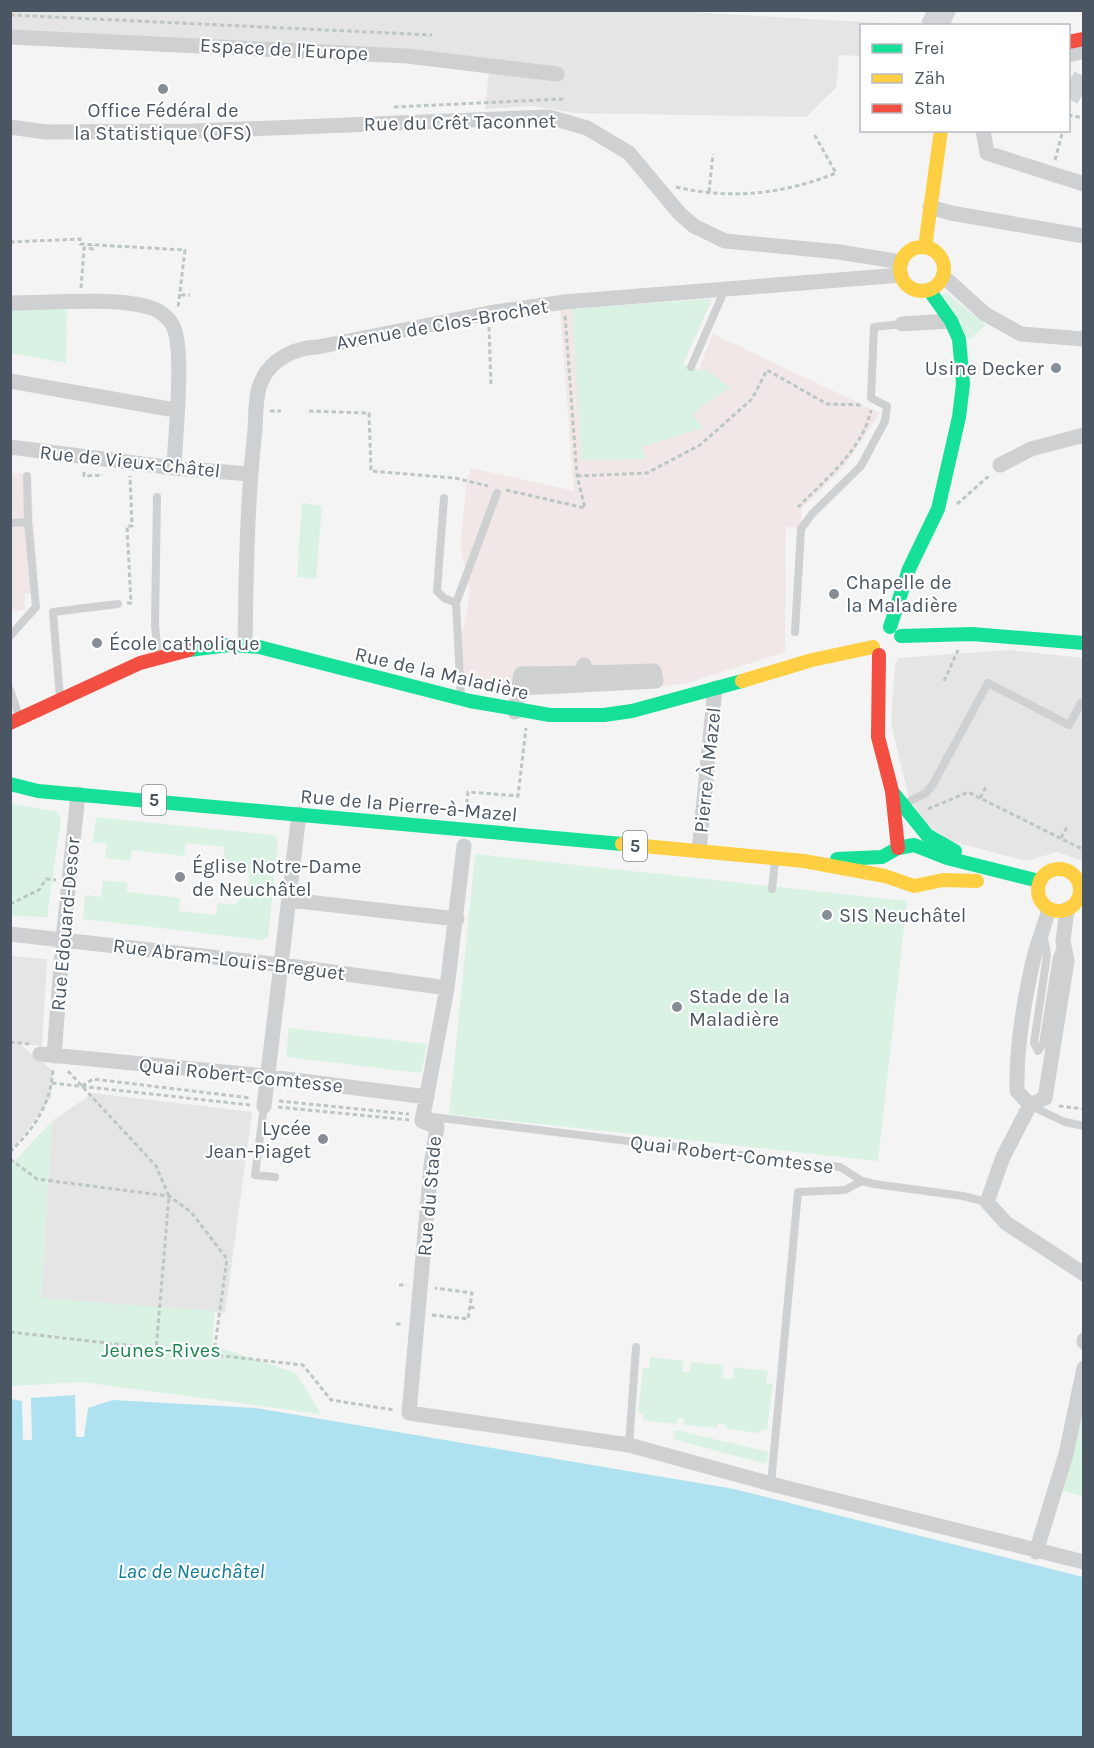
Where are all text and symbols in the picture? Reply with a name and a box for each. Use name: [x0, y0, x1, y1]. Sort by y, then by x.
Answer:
legend: [860, 24, 1070, 132]
street label: Espace de l'Europe: [199, 34, 369, 65]
text: Frei: [914, 37, 945, 59]
text: Zäh: [914, 67, 945, 89]
marker: Office Fédéral de la Statistique (OFS): [156, 82, 170, 96]
text: Stau: [914, 97, 952, 119]
place label: Office Fédéral de la Statistique (OFS): [74, 99, 252, 145]
street label: Rue du Crêt Taconnet: [364, 109, 557, 136]
street label: Avenue de Clos-Brochet: [334, 294, 550, 354]
place label: Usine Decker: [925, 357, 1045, 380]
marker: Usine Decker: [1049, 361, 1063, 375]
street label: Rue de Vieux-Châtel: [38, 441, 222, 482]
place label: Chapelle de la Maladière: [846, 571, 958, 617]
marker: Chapelle de la Maladière: [827, 587, 841, 601]
place label: École catholique: [109, 631, 260, 655]
marker: École catholique: [90, 636, 104, 650]
street label: Rue de la Maladière: [353, 642, 531, 705]
street label: Pierre À Mazel: [688, 706, 726, 834]
road number: 5: [142, 785, 166, 815]
street label: Rue de la Pierre-à-Mazel: [299, 785, 518, 826]
road number: 5: [623, 831, 647, 861]
street label: Rue Edouard-Desor: [46, 835, 85, 1012]
place label: Église Notre-Dame de Neuchâtel: [192, 854, 361, 901]
marker: Église Notre-Dame de Neuchâtel: [173, 870, 187, 884]
place label: SIS Neuchâtel: [839, 904, 966, 927]
marker: SIS Neuchâtel: [820, 908, 834, 922]
street label: Rue Abram-Louis-Breguet: [112, 934, 347, 985]
place label: Stade de la Maladière: [689, 985, 790, 1031]
marker: Stade de la Maladière: [670, 1000, 684, 1014]
street label: Quai Robert-Comtesse: [138, 1053, 344, 1098]
place label: Lycée Jean-Piaget: [206, 1117, 311, 1163]
street label: Quai Robert-Comtesse: [629, 1131, 835, 1178]
marker: Lycée Jean-Piaget: [316, 1132, 330, 1146]
street label: Rue du Stade: [413, 1135, 446, 1257]
park label: Jeunes-Rives: [101, 1339, 221, 1362]
water label: Lac de Neuchâtel: [117, 1559, 265, 1583]

